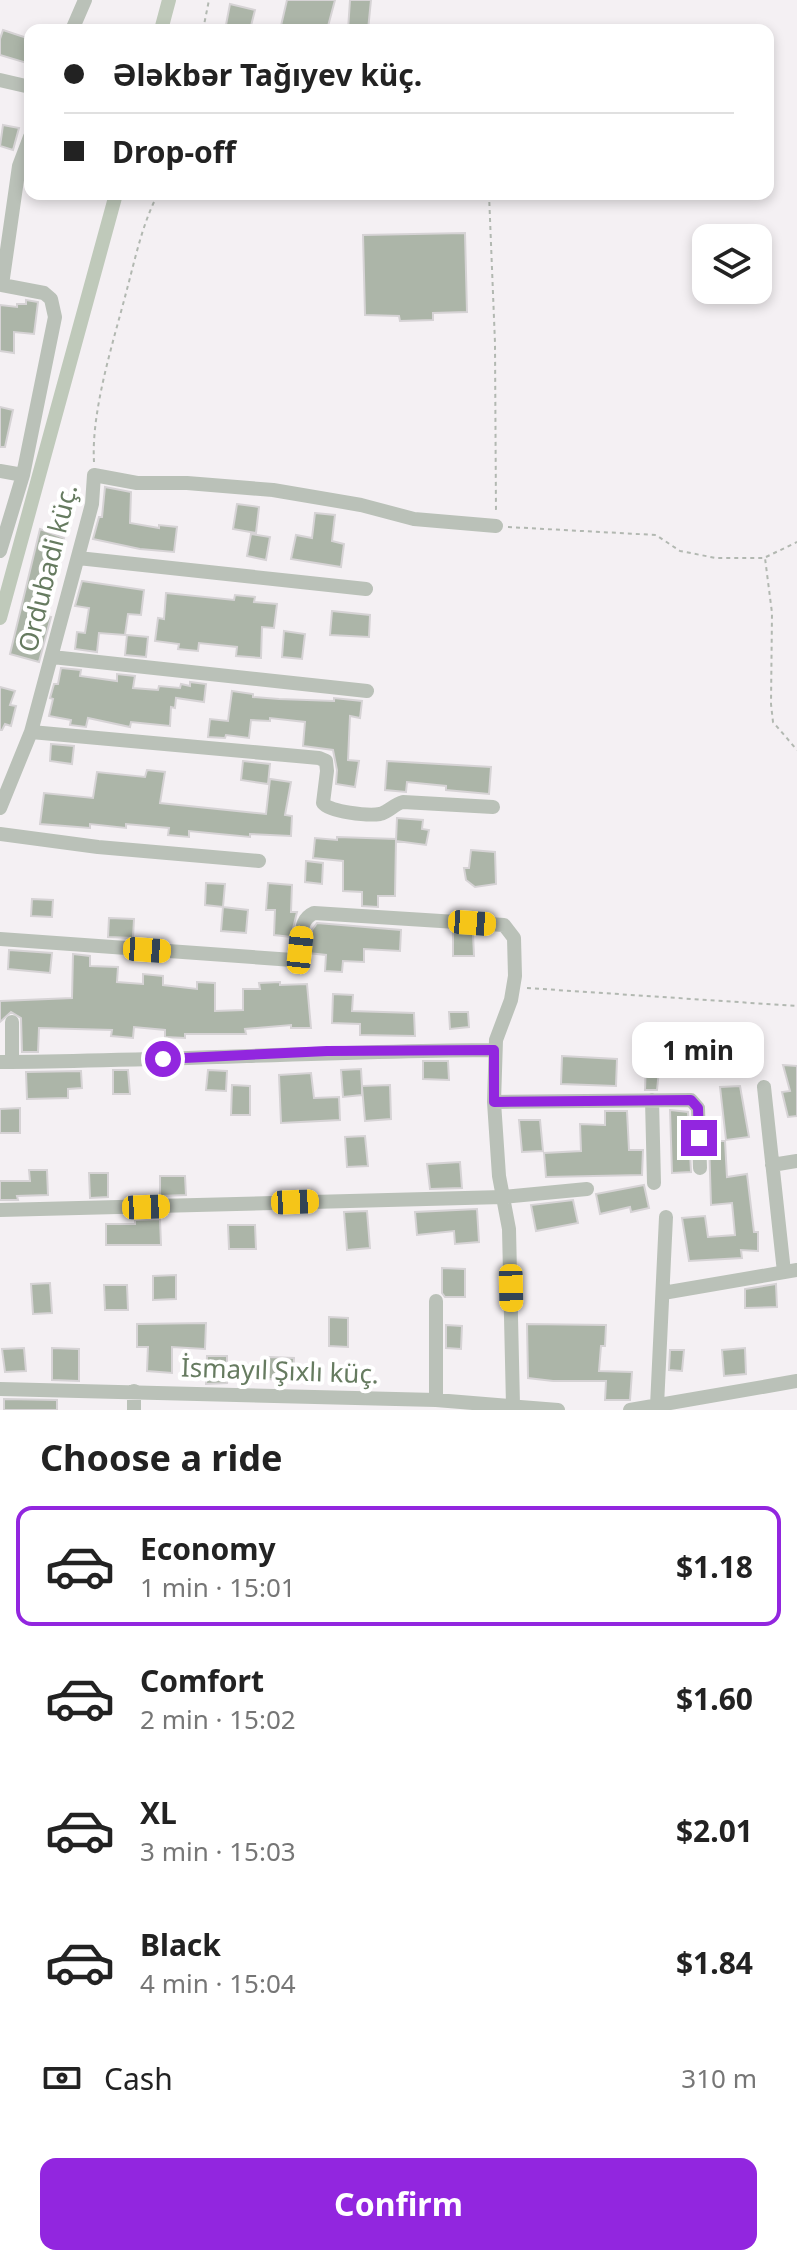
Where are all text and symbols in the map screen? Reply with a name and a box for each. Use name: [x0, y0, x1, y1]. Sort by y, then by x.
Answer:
text: Ələkbər Tağıyev küç.: [112, 54, 422, 95]
text: Drop-off: [112, 131, 236, 172]
map controls: [692, 224, 772, 304]
button: layers: [692, 224, 772, 304]
street label: Ordubadi küç.: [9, 480, 85, 656]
car: [447, 909, 497, 937]
car: [286, 925, 314, 975]
car: [122, 936, 172, 964]
callout: 1 min: [633, 1022, 765, 1078]
text: 1 min: [662, 1032, 734, 1068]
route start: [145, 1041, 181, 1077]
route end: [681, 1120, 717, 1156]
car: [271, 1189, 319, 1215]
car: [122, 1194, 170, 1220]
car: [499, 1264, 523, 1312]
street label: İsmayıl Şıxlı küç.: [181, 1349, 380, 1391]
text: Choose a ride: [40, 1433, 282, 1482]
text: Economy: [140, 1528, 276, 1569]
icon: car: [44, 1530, 116, 1602]
text: $1.18: [676, 1546, 753, 1587]
text: 1 min · 15:01: [140, 1569, 296, 1605]
text: Comfort: [140, 1660, 264, 1701]
icon: car: [44, 1662, 116, 1734]
text: $1.60: [676, 1678, 753, 1719]
text: 2 min · 15:02: [140, 1701, 296, 1737]
text: XL: [140, 1792, 177, 1833]
icon: car: [44, 1794, 116, 1866]
text: $2.01: [676, 1810, 753, 1851]
text: 3 min · 15:03: [140, 1833, 296, 1869]
text: Black: [140, 1924, 221, 1965]
icon: car: [44, 1926, 116, 1998]
text: $1.84: [676, 1942, 753, 1983]
text: 4 min · 15:04: [140, 1965, 296, 2001]
icon: cash: [40, 2056, 84, 2100]
text: Cash: [104, 2058, 173, 2099]
text: 310 m: [681, 2060, 757, 2096]
button: Confirm: [40, 2158, 757, 2250]

